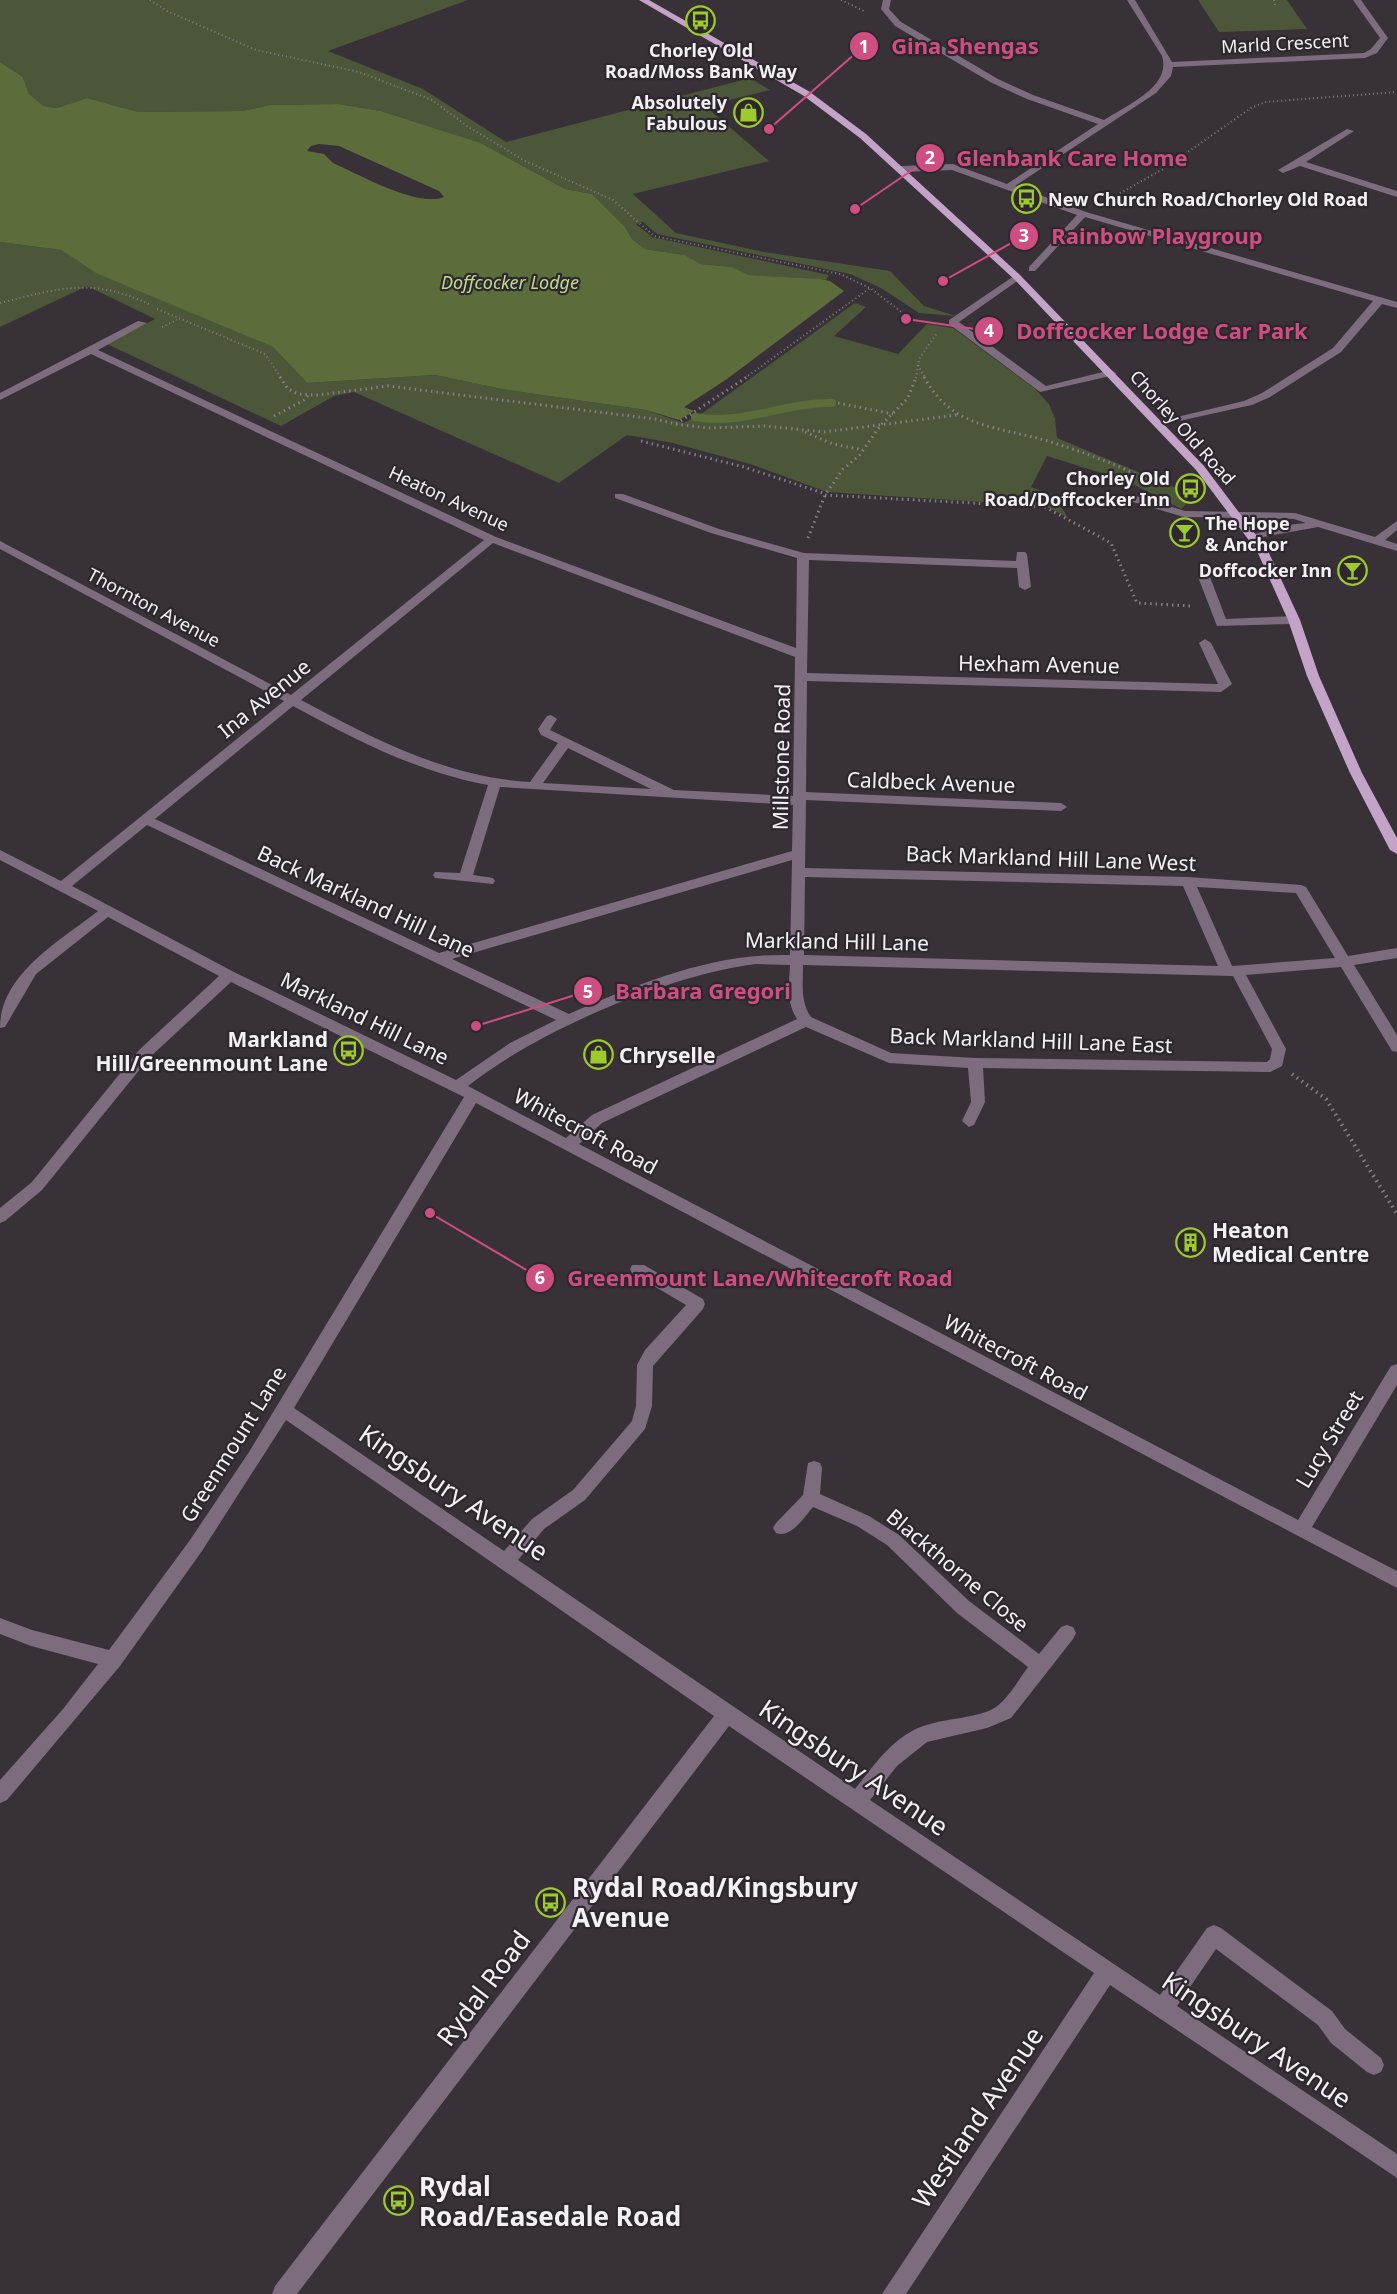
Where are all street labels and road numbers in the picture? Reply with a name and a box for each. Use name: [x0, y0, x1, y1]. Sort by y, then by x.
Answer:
street label: Marld Crescent: [1221, 28, 1350, 58]
street label: Chorley Old Road: [1125, 364, 1241, 490]
street label: Heaton Avenue: [385, 460, 513, 536]
street label: Thornton Avenue: [83, 562, 225, 652]
street label: Hexham Avenue: [958, 649, 1120, 679]
street label: Ina Avenue: [212, 652, 316, 744]
street label: Millstone Road: [766, 684, 796, 830]
street label: Caldbeck Avenue: [846, 765, 1016, 799]
street label: Back Markland Hill Lane: [253, 838, 479, 964]
street label: Back Markland Hill Lane West: [905, 839, 1197, 877]
street label: Markland Hill Lane: [745, 925, 929, 957]
street label: Markland Hill Lane: [276, 965, 454, 1071]
street label: Back Markland Hill Lane East: [889, 1021, 1173, 1059]
street label: Whitecroft Road: [509, 1081, 663, 1181]
street label: Whitecroft Road: [939, 1307, 1093, 1407]
street label: Greenmount Lane: [174, 1361, 292, 1527]
street label: Lucy Street: [1289, 1385, 1369, 1493]
street label: Kingsbury Avenue: [352, 1415, 556, 1569]
street label: Blackthorne Close: [881, 1502, 1035, 1638]
street label: Kingsbury Avenue: [752, 1690, 956, 1844]
street label: Rydal Road: [428, 1923, 538, 2053]
street label: Kingsbury Avenue: [1155, 1962, 1359, 2116]
street label: Westland Avenue: [903, 2019, 1051, 2215]

